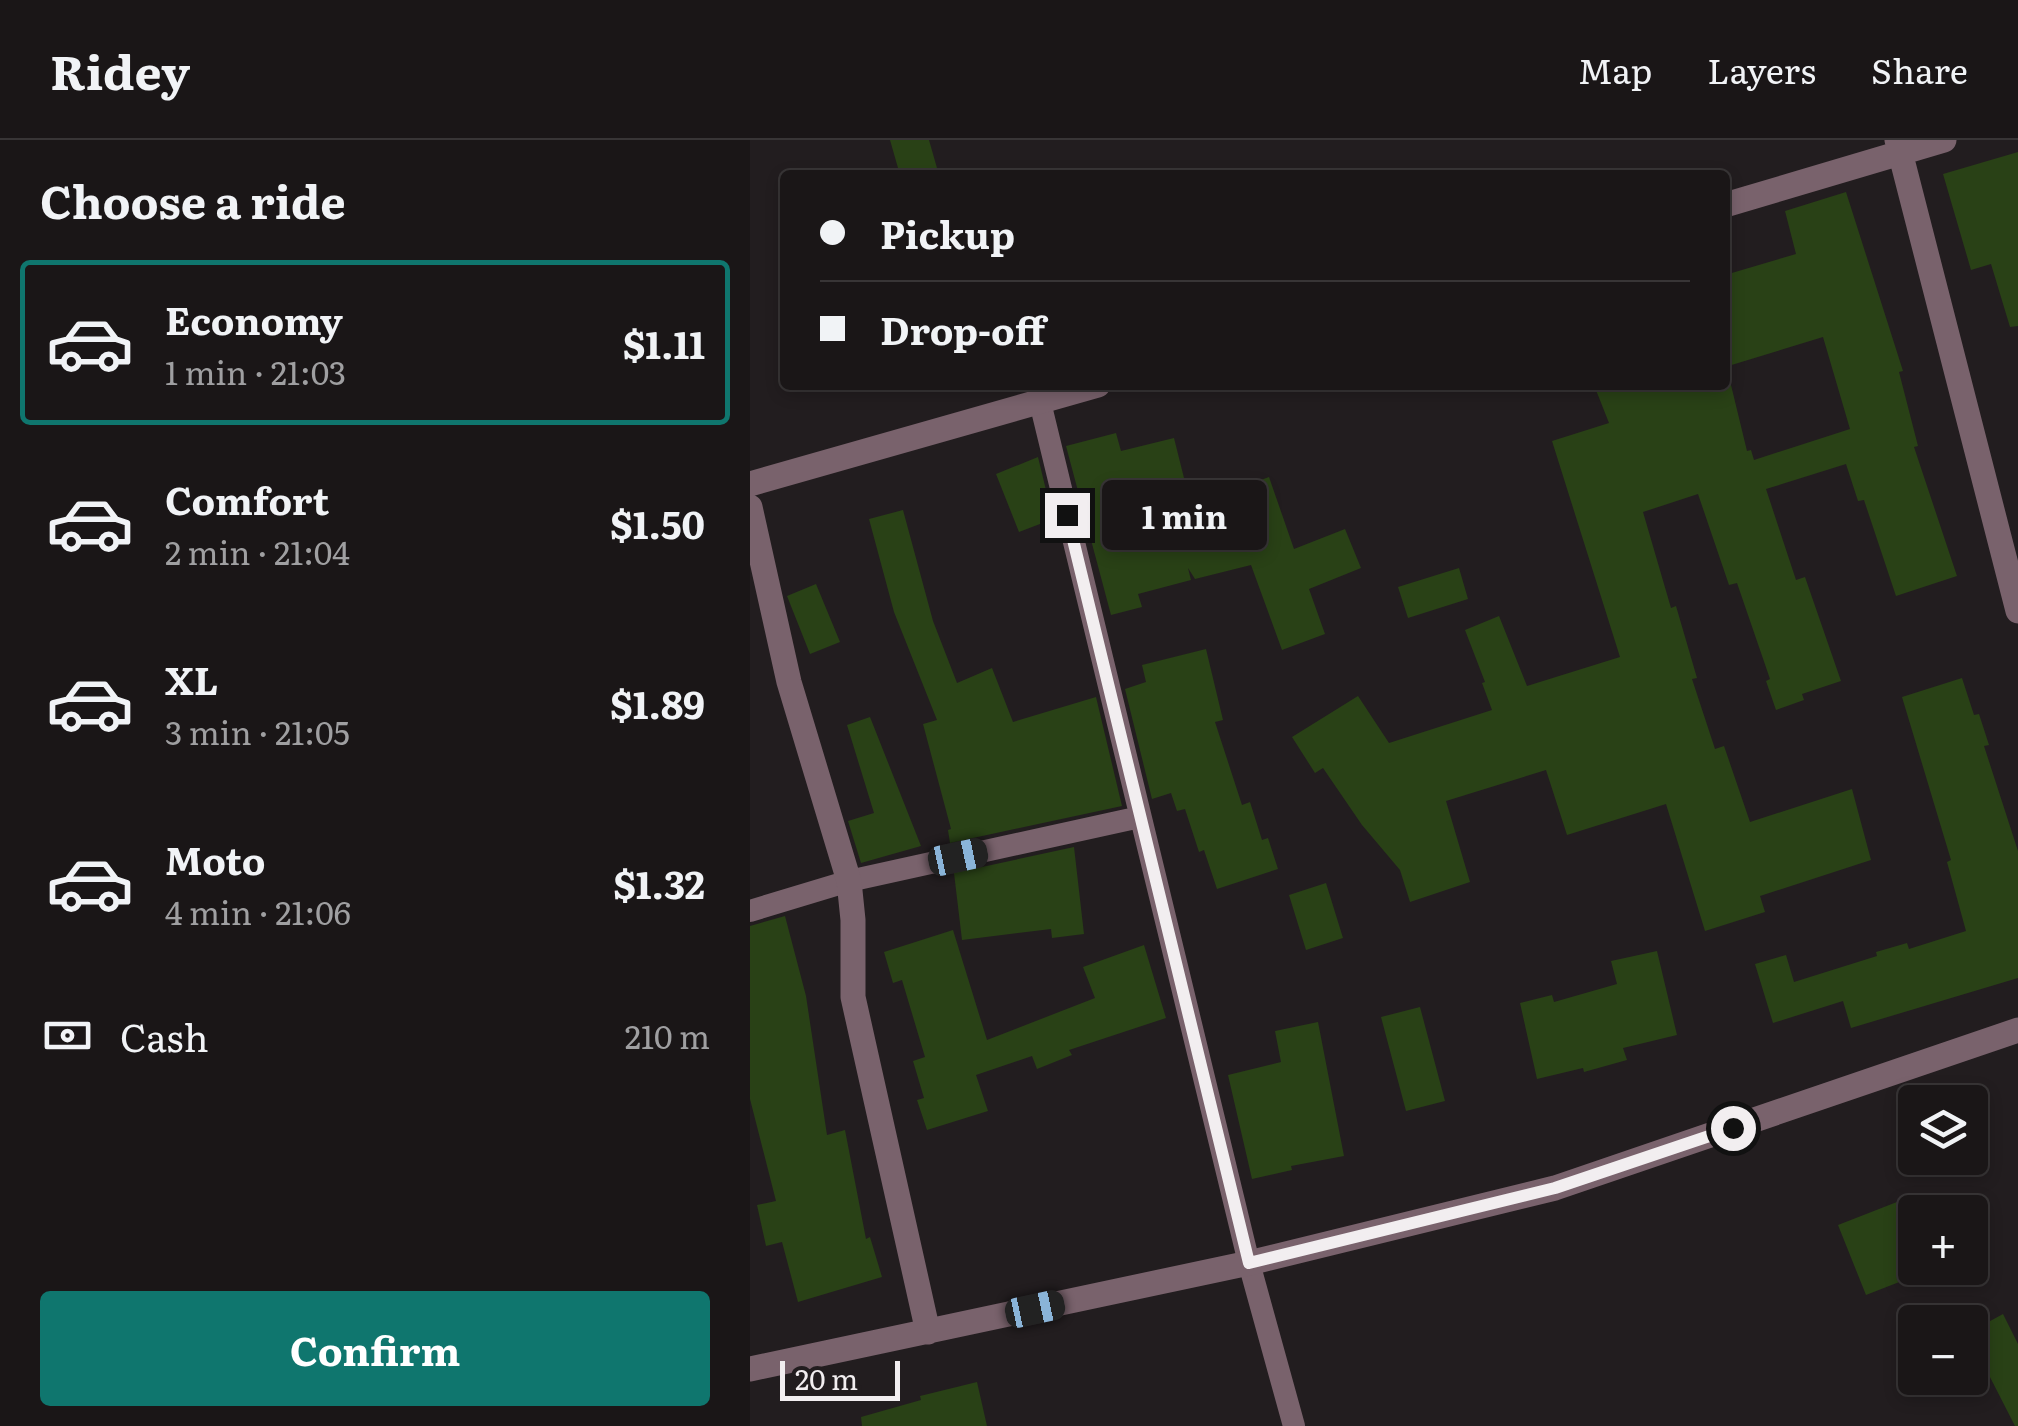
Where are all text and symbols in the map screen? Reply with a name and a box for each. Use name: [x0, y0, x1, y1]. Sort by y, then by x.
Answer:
text: Ridey: [50, 34, 190, 105]
text: Map: [1578, 43, 1652, 95]
text: Layers: [1707, 43, 1816, 95]
text: Share: [1871, 43, 1968, 95]
text: Choose a ride: [40, 166, 346, 233]
text: Pickup: [880, 204, 1015, 261]
text: Economy: [165, 290, 343, 347]
icon: car: [45, 298, 135, 388]
text: Drop-off: [880, 300, 1045, 357]
text: $1.11: [623, 314, 705, 371]
text: 1 min · 21:03: [165, 347, 346, 395]
text: Comfort: [165, 470, 329, 527]
icon: car: [45, 478, 135, 568]
callout: 1 min: [1102, 480, 1267, 550]
text: 1 min: [1142, 491, 1227, 539]
route end: [1045, 493, 1090, 538]
text: $1.50: [610, 494, 705, 551]
text: 2 min · 21:04: [165, 527, 350, 575]
text: XL: [165, 650, 218, 707]
icon: car: [45, 658, 135, 748]
text: $1.89: [610, 674, 705, 731]
text: 3 min · 21:05: [165, 707, 350, 755]
text: Moto: [165, 830, 265, 887]
car: [926, 836, 990, 878]
icon: car: [45, 838, 135, 928]
text: $1.32: [613, 854, 705, 911]
text: 4 min · 21:06: [165, 887, 351, 935]
text: Cash: [120, 1007, 209, 1064]
icon: cash: [40, 1008, 95, 1063]
text: 210 m: [625, 1011, 710, 1059]
map controls: [1898, 1085, 1988, 1395]
button: layers: [1898, 1085, 1988, 1175]
route start: [1711, 1106, 1756, 1151]
button: +: [1898, 1195, 1988, 1285]
car: [1003, 1288, 1067, 1330]
button: Confirm: [40, 1291, 710, 1406]
button: −: [1898, 1305, 1988, 1395]
scale bar: [780, 1356, 900, 1400]
text: 20 m: [795, 1357, 858, 1399]

